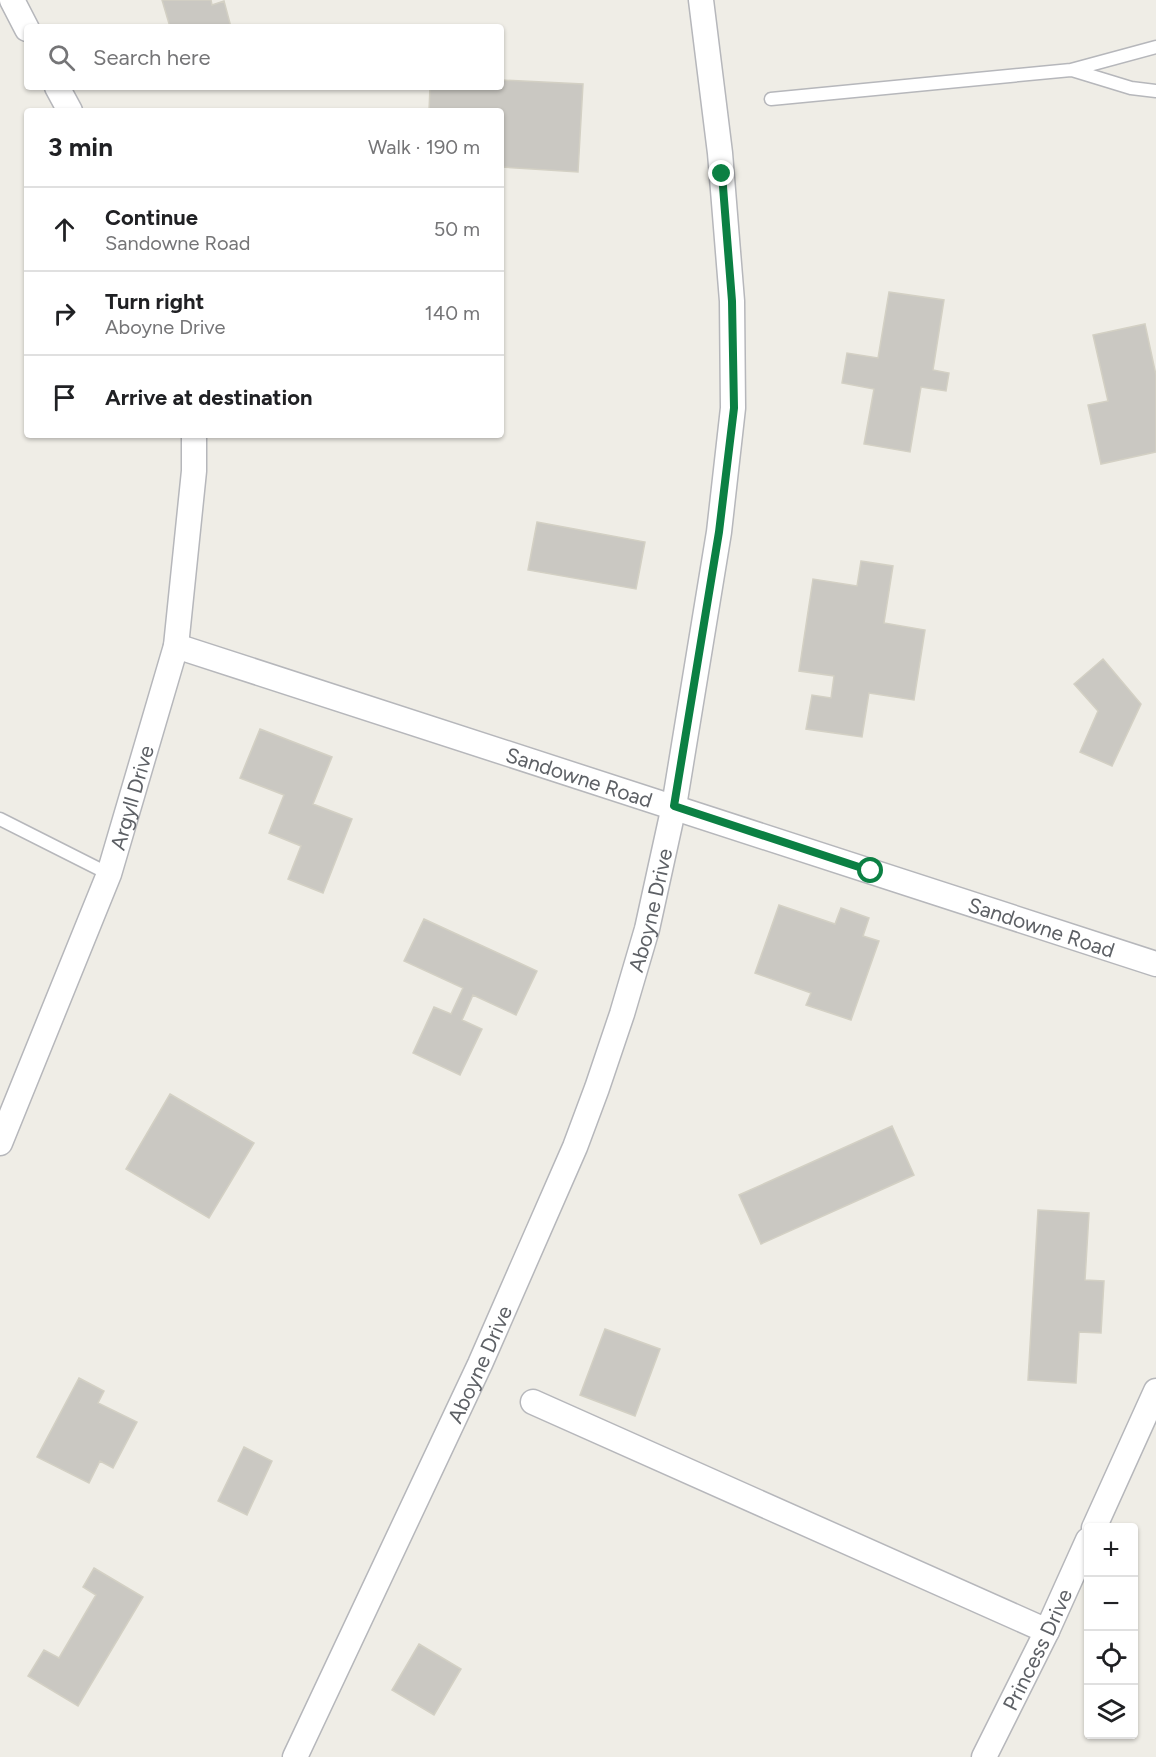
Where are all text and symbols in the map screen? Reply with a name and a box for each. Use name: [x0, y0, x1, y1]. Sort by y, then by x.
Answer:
search box: [24, 24, 504, 90]
icon: search: [45, 41, 78, 74]
text: Search here: [93, 44, 211, 71]
text: 3 min: [48, 131, 113, 163]
text: Walk · 190 m: [368, 135, 480, 159]
route end: [708, 160, 734, 186]
text: Continue: [105, 204, 198, 231]
icon: ahead: [48, 213, 81, 246]
text: 50 m: [434, 217, 480, 241]
text: Sandowne Road: [105, 231, 250, 255]
text: Turn right: [105, 288, 204, 315]
icon: right: [48, 297, 81, 330]
text: 140 m: [425, 301, 480, 325]
text: Aboyne Drive: [105, 315, 225, 339]
icon: arrive: [48, 381, 81, 414]
text: Arrive at destination: [105, 384, 313, 411]
street label: Sandowne Road: [503, 741, 656, 812]
street label: Argyll Drive: [104, 742, 159, 853]
street label: Aboyne Drive: [623, 846, 677, 975]
route start: [857, 857, 883, 883]
street label: Sandowne Road: [965, 891, 1118, 962]
street label: Aboyne Drive: [442, 1301, 517, 1427]
map controls: [1084, 1523, 1138, 1739]
button: +: [1084, 1523, 1138, 1577]
button: −: [1084, 1577, 1138, 1631]
street label: Princess Drive: [997, 1585, 1077, 1714]
button: locate: [1084, 1631, 1138, 1685]
button: layers: [1084, 1685, 1138, 1739]

